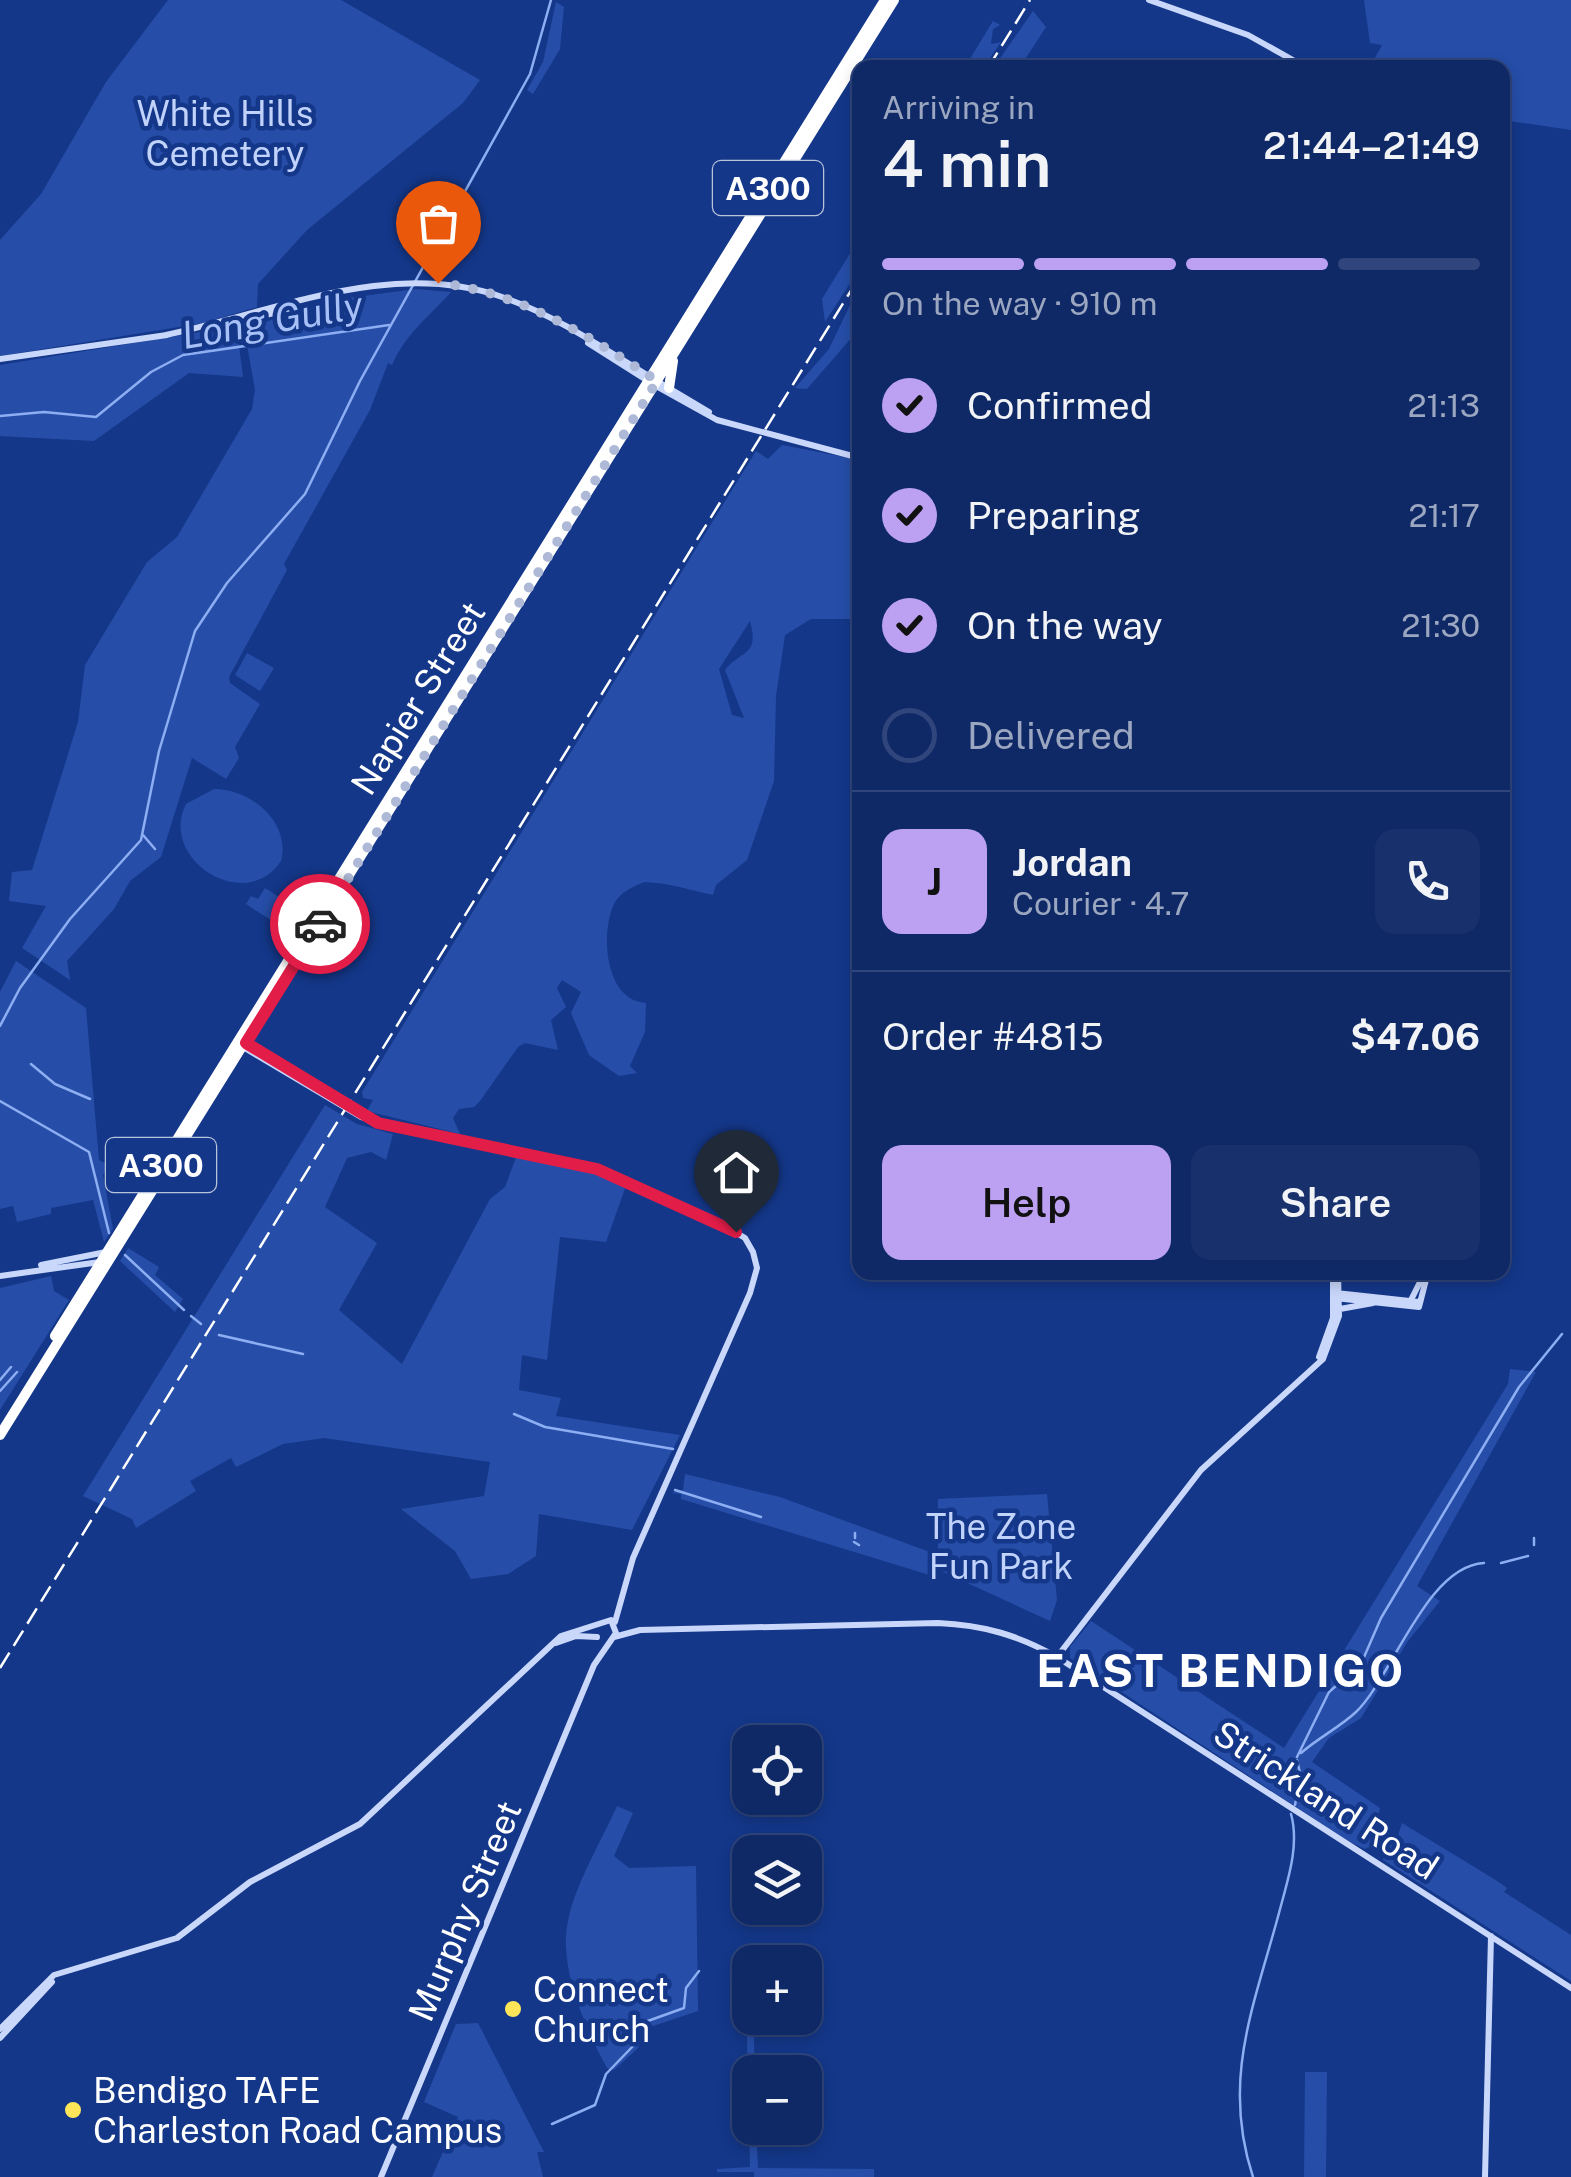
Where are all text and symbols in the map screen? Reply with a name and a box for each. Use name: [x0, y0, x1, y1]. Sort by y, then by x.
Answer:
text: Arriving in: [882, 89, 1035, 126]
park label: White Hills Cemetery: [136, 93, 314, 174]
text: 21:44–21:49: [1263, 123, 1480, 168]
text: 4 min: [882, 125, 1051, 202]
road number: A300: [713, 161, 823, 215]
pin: [396, 181, 481, 284]
icon: bag: [411, 196, 466, 251]
water label: Long Gully: [178, 282, 367, 358]
text: On the way · 910 m: [882, 285, 1157, 322]
icon: check: [882, 378, 937, 433]
text: Confirmed: [967, 383, 1152, 428]
text: 21:13: [1408, 387, 1480, 424]
icon: check: [882, 488, 937, 543]
text: Preparing: [967, 493, 1141, 538]
text: 21:17: [1408, 497, 1480, 534]
street label: Napier Street: [342, 594, 494, 802]
icon: check: [882, 598, 937, 653]
text: On the way: [967, 603, 1163, 648]
text: 21:30: [1401, 607, 1480, 644]
text: Delivered: [967, 713, 1135, 758]
button: phone: [1375, 829, 1480, 934]
text: Jordan: [1012, 840, 1132, 885]
text: J: [927, 859, 942, 904]
courier: [270, 874, 370, 974]
text: Courier · 4.7: [1012, 885, 1189, 922]
icon: car: [293, 897, 348, 952]
text: Order #4815: [882, 1014, 1104, 1059]
text: $47.06: [1350, 1014, 1480, 1059]
pin: [694, 1130, 779, 1233]
road number: A300: [106, 1138, 216, 1192]
icon: home: [709, 1145, 764, 1200]
button: Help: [882, 1145, 1171, 1260]
button: Share: [1191, 1145, 1480, 1260]
park label: The Zone Fun Park: [926, 1506, 1076, 1587]
district label: EAST BENDIGO: [1036, 1644, 1406, 1697]
street label: Strickland Road: [1206, 1712, 1446, 1888]
map controls: [732, 1725, 822, 2145]
button: locate: [732, 1725, 822, 1815]
street label: Murphy Street: [400, 1795, 530, 2027]
button: layers: [732, 1835, 822, 1925]
button: +: [732, 1945, 822, 2035]
place label: Connect Church: [533, 1969, 669, 2050]
marker: Connect Church: [502, 1998, 524, 2020]
button: −: [732, 2055, 822, 2145]
place label: Bendigo TAFE Charleston Road Campus: [93, 2070, 502, 2151]
marker: Bendigo TAFE Charleston Road Campus: [62, 2099, 84, 2121]

